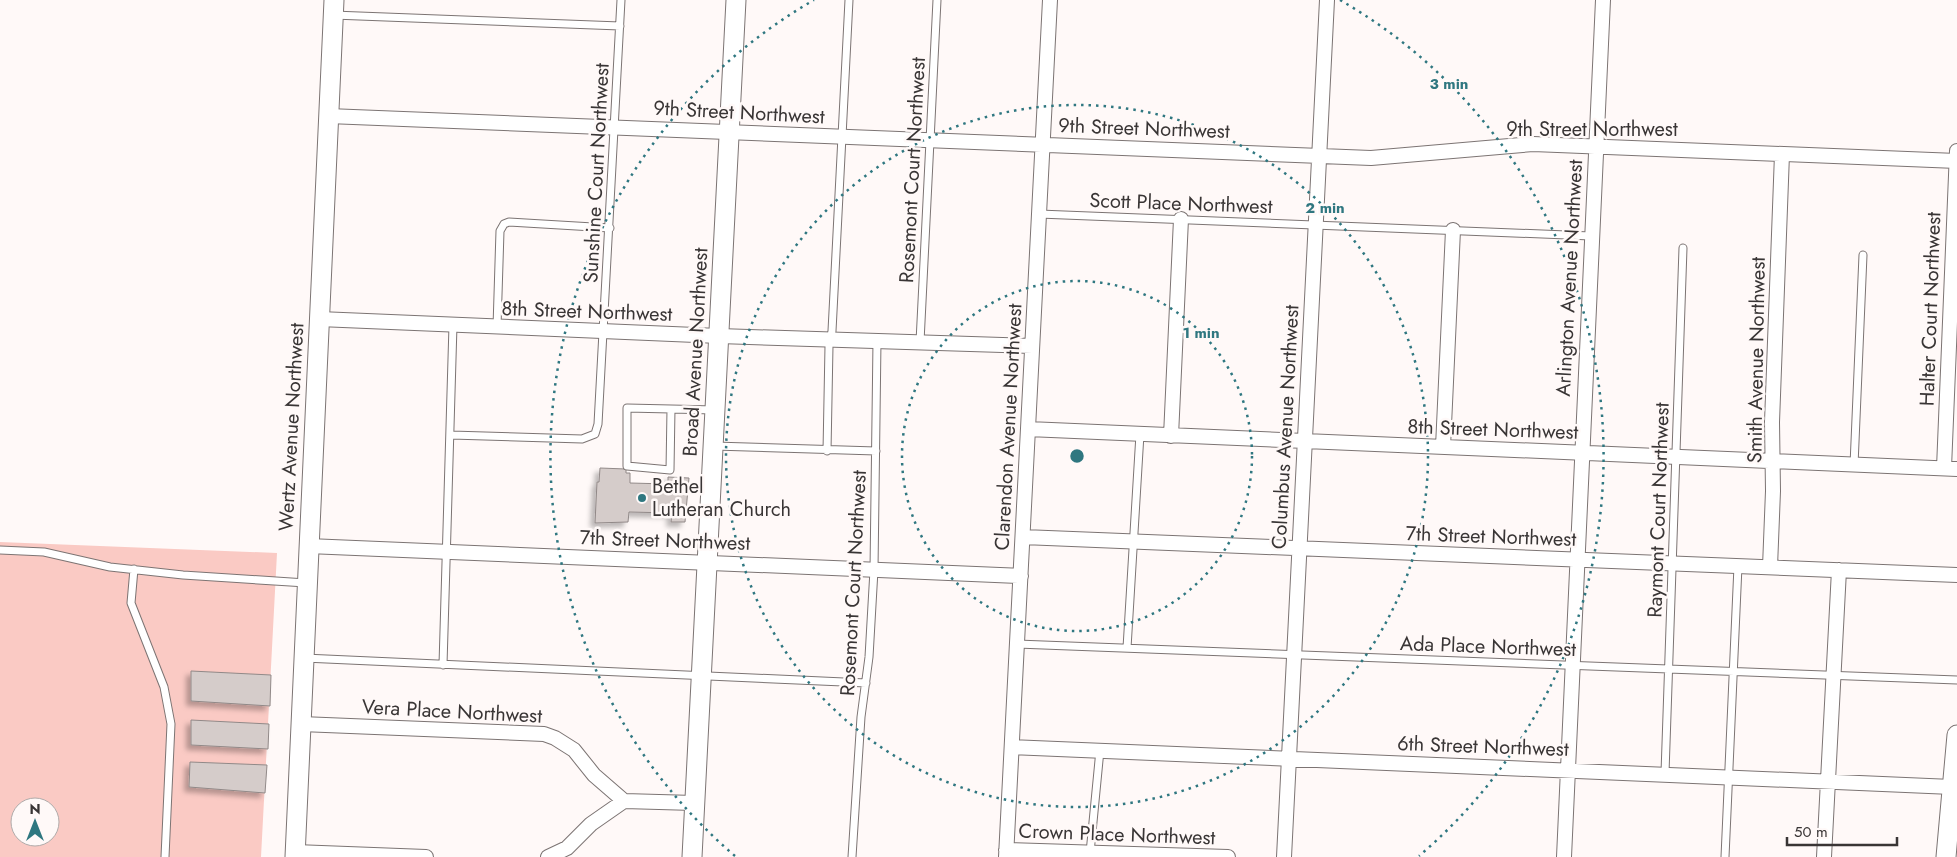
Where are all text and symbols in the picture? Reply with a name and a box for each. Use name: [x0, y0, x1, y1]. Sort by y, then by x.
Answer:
street label: Rosemont Court Northwest: [892, 56, 933, 284]
street label: Sunshine Court Northwest: [576, 62, 617, 284]
text: 3 min: [1430, 73, 1468, 95]
street label: 9th Street Northwest: [653, 94, 826, 131]
street label: 9th Street Northwest: [1058, 111, 1230, 146]
street label: 9th Street Northwest: [1506, 115, 1678, 144]
street label: Arlington Avenue Northwest: [1549, 159, 1590, 397]
street label: Scott Place Northwest: [1089, 186, 1273, 221]
text: 2 min: [1305, 197, 1345, 219]
street label: Halter Court Northwest: [1913, 211, 1948, 407]
street label: Broad Avenue Northwest: [676, 247, 715, 457]
street label: Smith Avenue Northwest: [1740, 256, 1773, 463]
street label: 8th Street Northwest: [501, 294, 673, 329]
street label: Clarendon Avenue Northwest: [988, 303, 1029, 551]
street label: Columbus Avenue Northwest: [1265, 304, 1306, 550]
street label: Wertz Avenue Northwest: [272, 322, 311, 532]
text: 1 min: [1182, 322, 1220, 344]
street label: Raymont Court Northwest: [1640, 402, 1677, 618]
street label: 8th Street Northwest: [1407, 412, 1579, 447]
centre of rings: [1068, 447, 1086, 465]
street label: Rosemont Court Northwest: [833, 469, 874, 697]
place label: Bethel Lutheran Church: [652, 472, 791, 524]
marker: Bethel Lutheran Church: [636, 492, 648, 504]
street label: 7th Street Northwest: [1405, 519, 1577, 554]
street label: 7th Street Northwest: [579, 523, 751, 558]
street label: Ada Place Northwest: [1399, 629, 1577, 664]
street label: Vera Place Northwest: [361, 692, 543, 731]
street label: 6th Street Northwest: [1397, 729, 1569, 764]
north arrow: [10, 797, 60, 847]
text: N: [29, 799, 41, 819]
scale bar: [1787, 814, 1897, 846]
street label: Crown Place Northwest: [1018, 817, 1216, 852]
text: 50 m: [1794, 821, 1828, 843]

